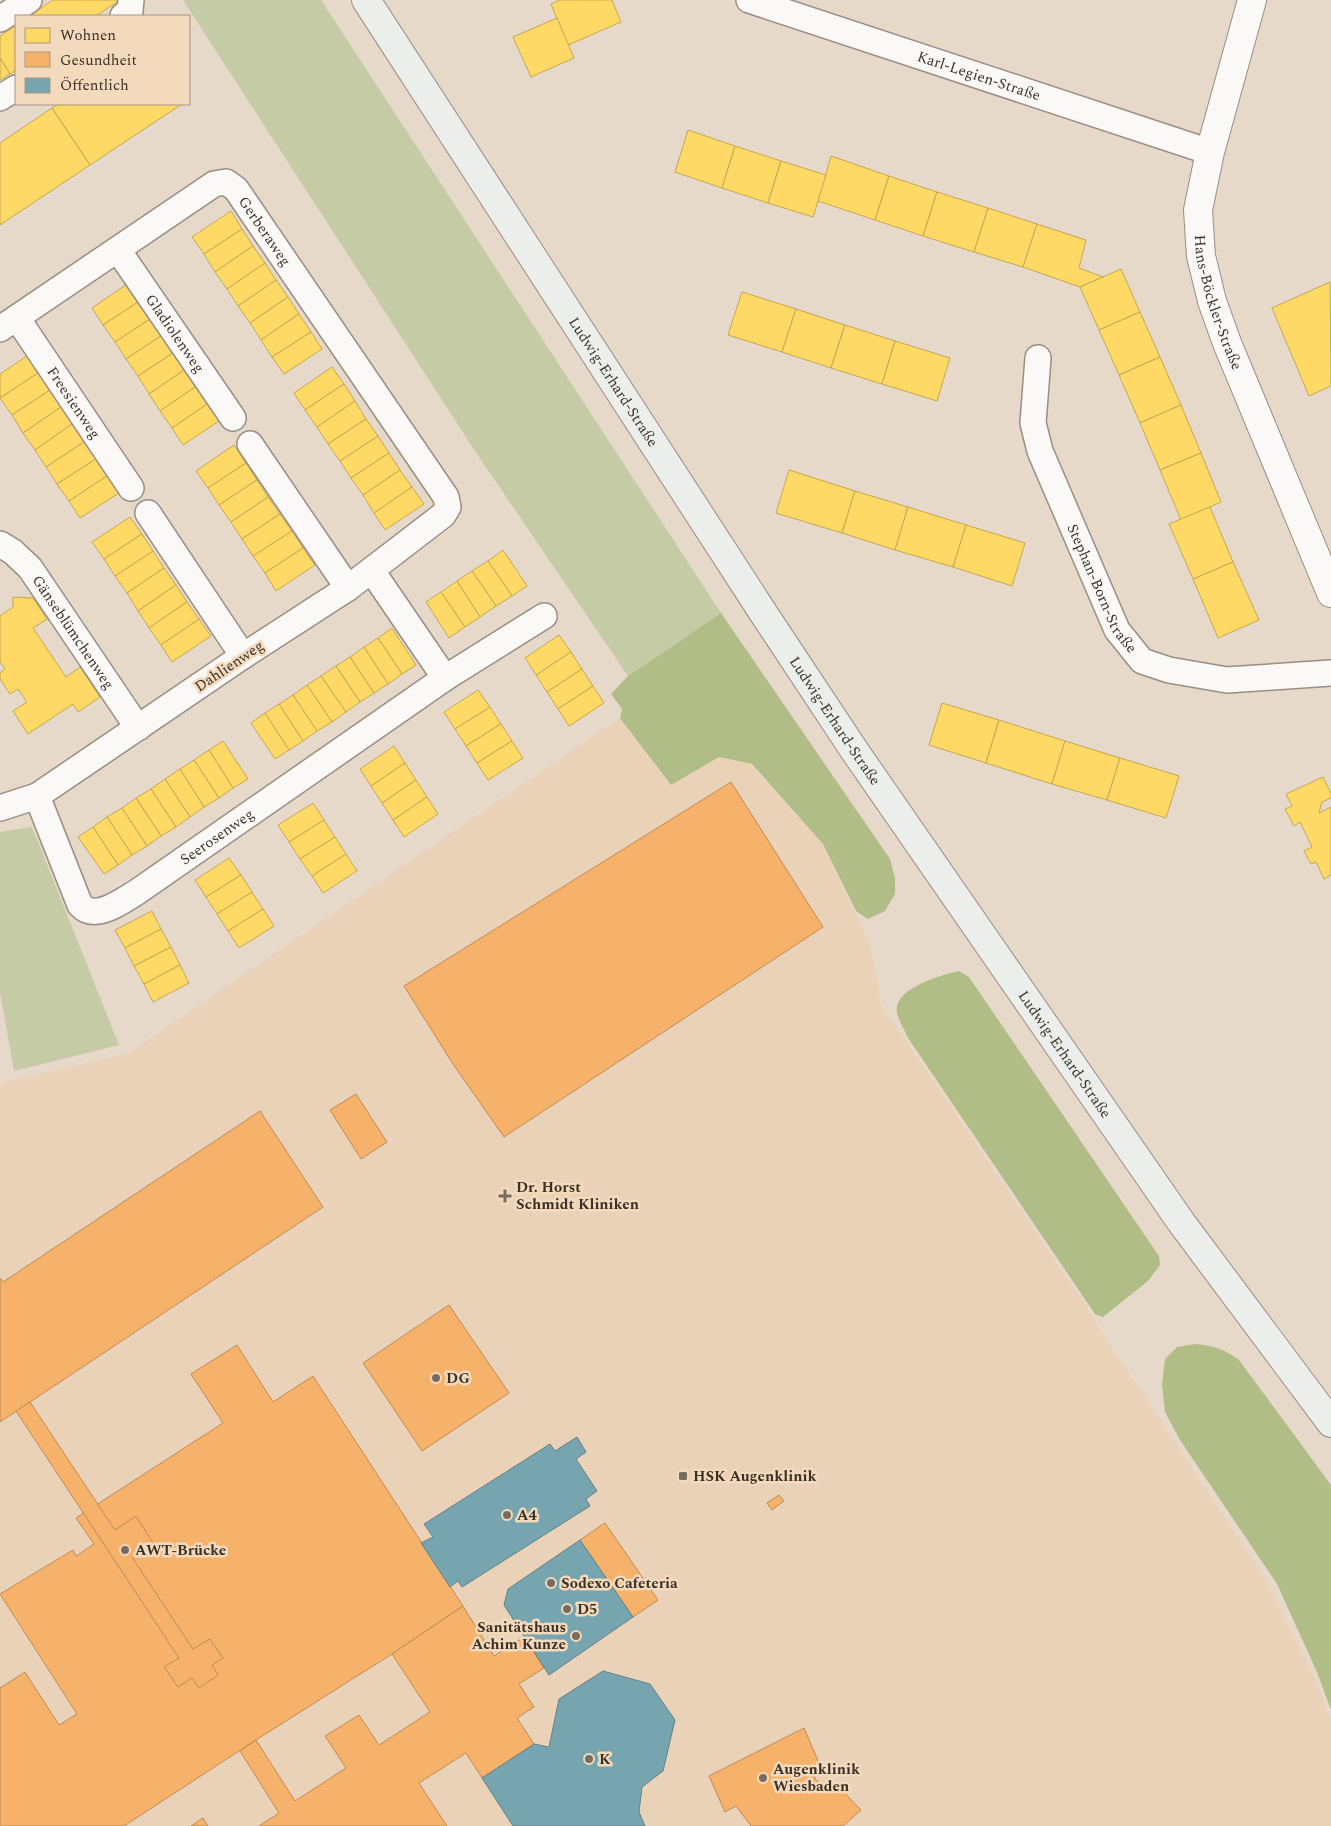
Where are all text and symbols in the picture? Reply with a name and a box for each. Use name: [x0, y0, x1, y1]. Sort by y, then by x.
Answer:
legend: [15, 15, 190, 105]
text: Wohnen: [60, 24, 116, 47]
street label: Karl-Legien-Straße: [914, 45, 1043, 107]
text: Gesundheit: [60, 49, 137, 72]
text: Öffentlich: [60, 74, 129, 97]
street label: Gerberaweg: [232, 192, 297, 271]
street label: Hans-Böckler-Straße: [1188, 234, 1248, 374]
street label: Gladiolenweg: [139, 289, 210, 378]
street label: Ludwig-Erhard-Straße: [562, 312, 664, 452]
street label: Freesienweg: [41, 362, 106, 444]
street label: Stephan-Born-Straße: [1061, 520, 1142, 658]
street label: Gänseblümchenweg: [26, 570, 120, 694]
street label: Dahlienweg: [190, 635, 269, 698]
street label: Ludwig-Erhard-Straße: [783, 652, 886, 790]
street label: Seerosenweg: [175, 803, 259, 871]
street label: Ludwig-Erhard-Straße: [1012, 986, 1117, 1123]
place label: Dr. Horst Schmidt Kliniken: [516, 1176, 639, 1216]
marker: Dr. Horst Schmidt Kliniken: [498, 1189, 512, 1203]
place label: DG: [446, 1367, 470, 1390]
marker: DG: [430, 1372, 442, 1384]
place label: HSK Augenklinik: [693, 1465, 816, 1488]
marker: HSK Augenklinik: [677, 1470, 689, 1482]
place label: A4: [517, 1504, 538, 1527]
marker: A4: [501, 1509, 513, 1521]
place label: AWT-Brücke: [135, 1539, 226, 1562]
marker: AWT-Brücke: [119, 1544, 131, 1556]
place label: Sodexo Cafeteria: [561, 1572, 678, 1595]
marker: Sodexo Cafeteria: [545, 1577, 557, 1589]
place label: D5: [577, 1598, 597, 1621]
marker: D5: [561, 1603, 573, 1615]
place label: Sanitätshaus Achim Kunze: [472, 1616, 566, 1656]
marker: Sanitätshaus Achim Kunze: [570, 1630, 582, 1642]
place label: K: [599, 1748, 611, 1771]
marker: K: [583, 1753, 595, 1765]
place label: Augenklinik Wiesbaden: [773, 1758, 860, 1798]
marker: Augenklinik Wiesbaden: [757, 1772, 769, 1784]

